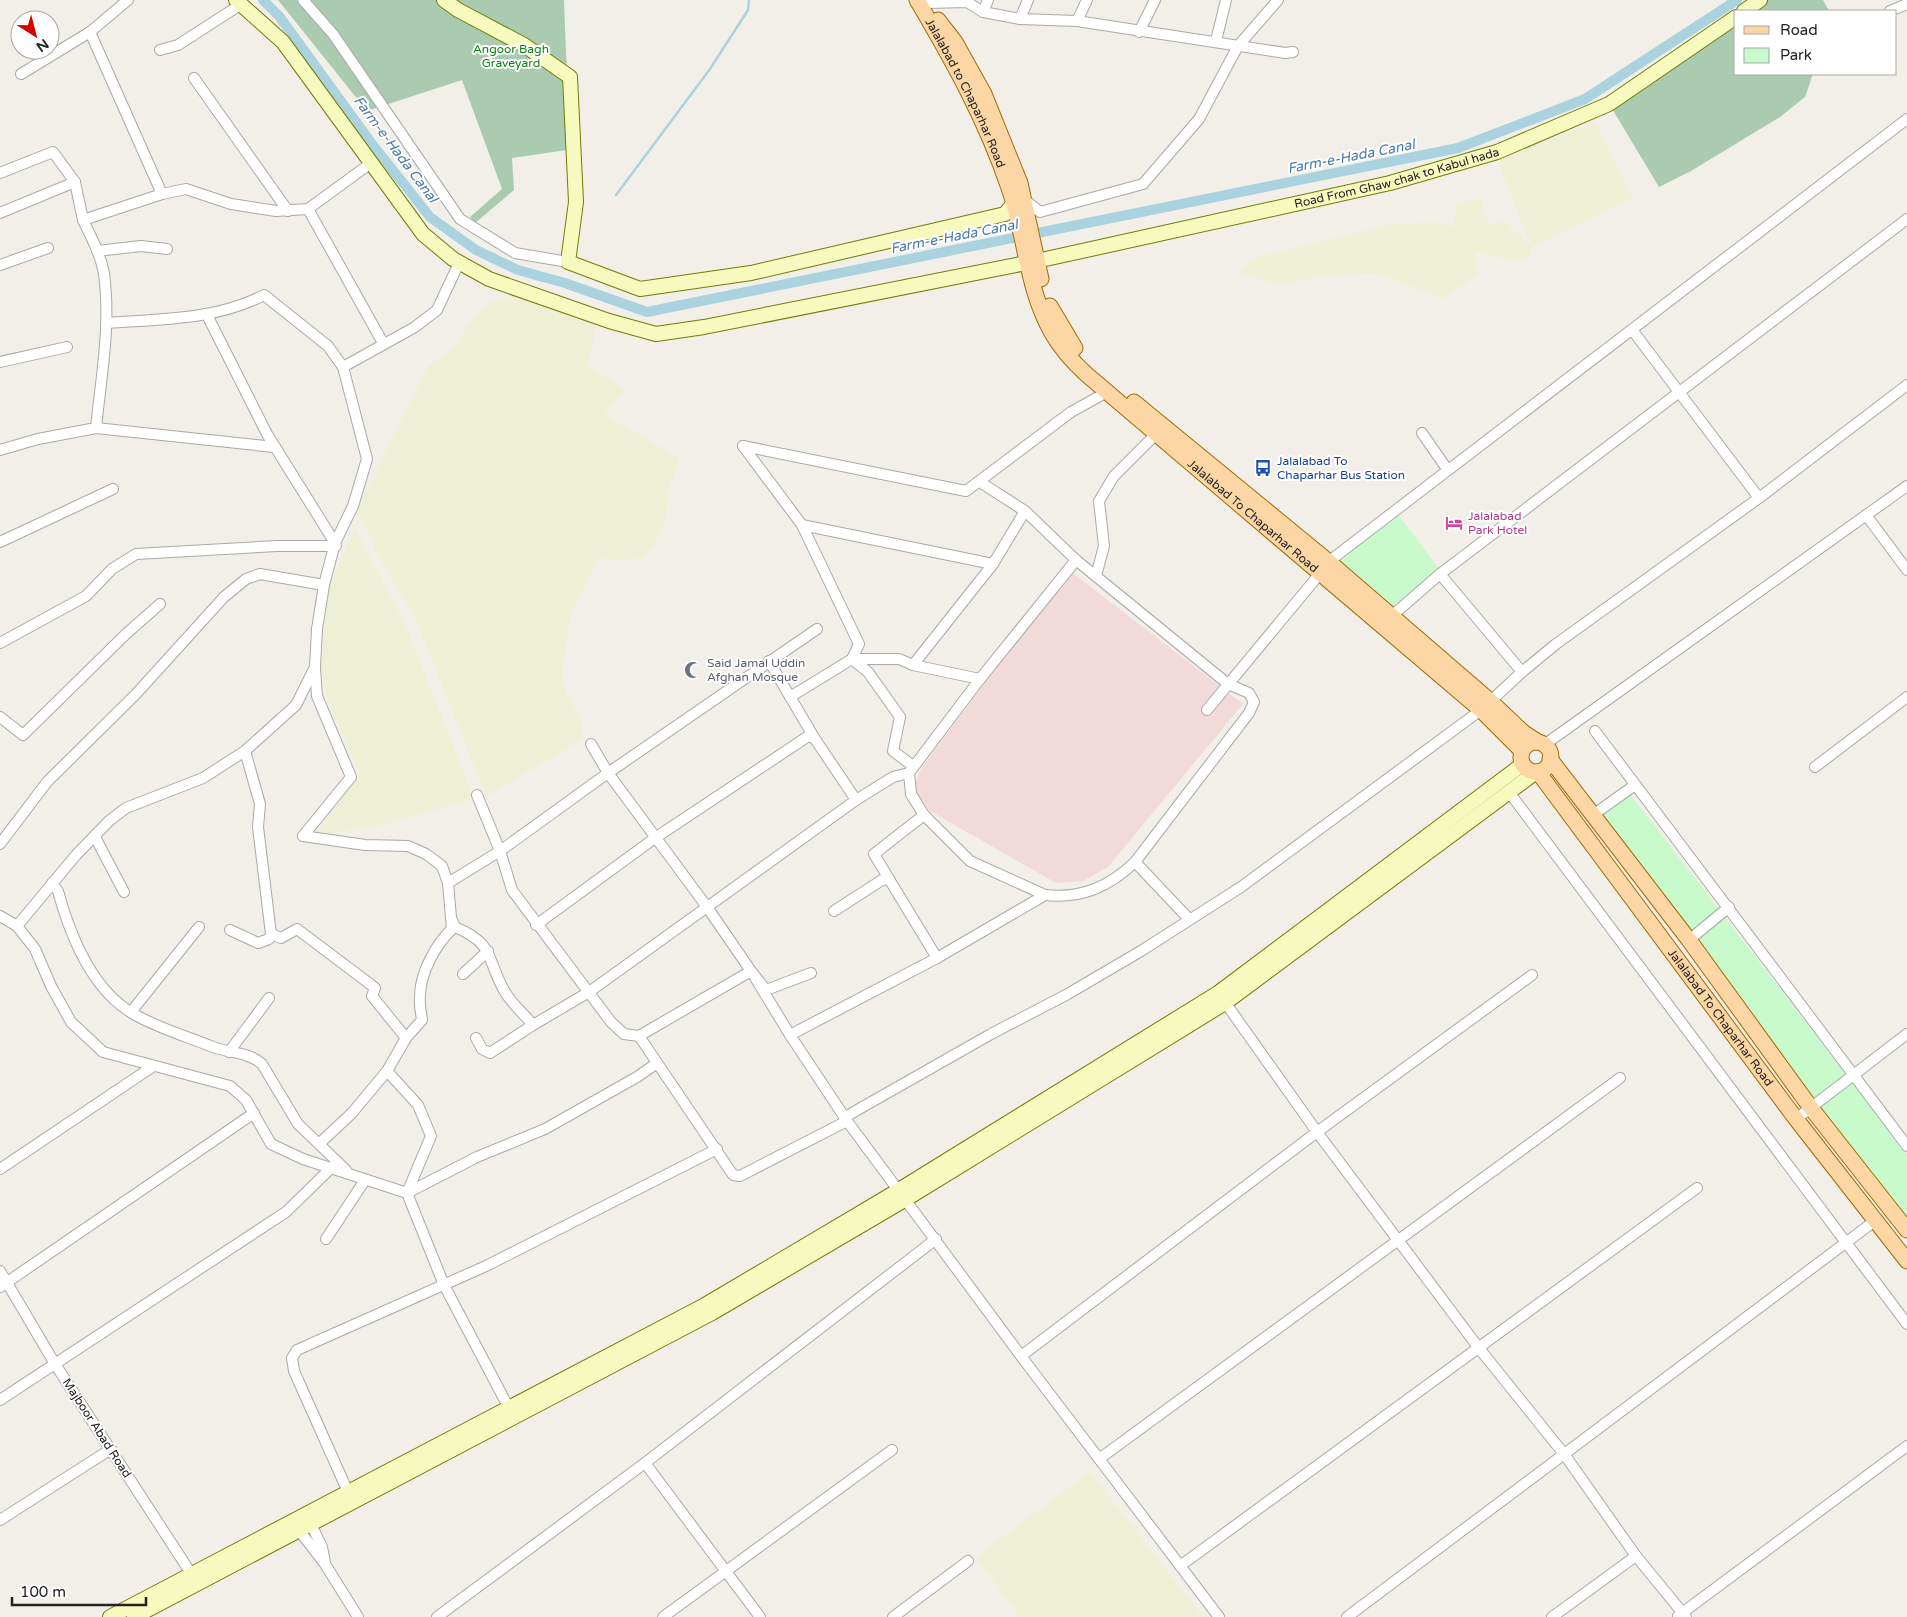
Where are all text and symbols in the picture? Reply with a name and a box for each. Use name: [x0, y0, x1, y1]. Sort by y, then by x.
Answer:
north arrow: [10, 10, 60, 60]
legend: [1734, 10, 1897, 75]
street label: Jalalabad to Chaparhar Road: [922, 16, 1008, 170]
text: Road: [1780, 21, 1818, 39]
text: N: [33, 35, 52, 55]
park label: Angoor Bagh Graveyard: [473, 42, 549, 70]
text: Park: [1780, 46, 1812, 64]
water label: Farm-e-Hada Canal: [350, 93, 442, 207]
water label: Farm-e-Hada Canal: [1286, 136, 1418, 177]
street label: Road From Ghaw chak to Kabul hada: [1293, 145, 1501, 211]
water label: Farm-e-Hada Canal: [889, 216, 1021, 257]
place label: Jalalabad To Chaparhar Bus Station: [1277, 454, 1405, 482]
street label: Jalalabad To Chaparhar Road: [1185, 456, 1321, 575]
bus stop icon: Jalalabad To Chaparhar Bus Station: [1253, 458, 1273, 478]
place label: Jalalabad Park Hotel: [1468, 509, 1527, 537]
hotel icon: Jalalabad Park Hotel: [1444, 513, 1464, 533]
place label: Said Jamal Uddin Afghan Mosque: [707, 656, 805, 684]
mosque icon: Said Jamal Uddin Afghan Mosque: [683, 660, 703, 680]
street label: Jalalabad To Chaparhar Road: [1665, 946, 1776, 1089]
street label: Majboor Abad Road: [60, 1376, 134, 1480]
scale bar: [12, 1574, 146, 1606]
text: 100 m: [20, 1583, 66, 1601]

